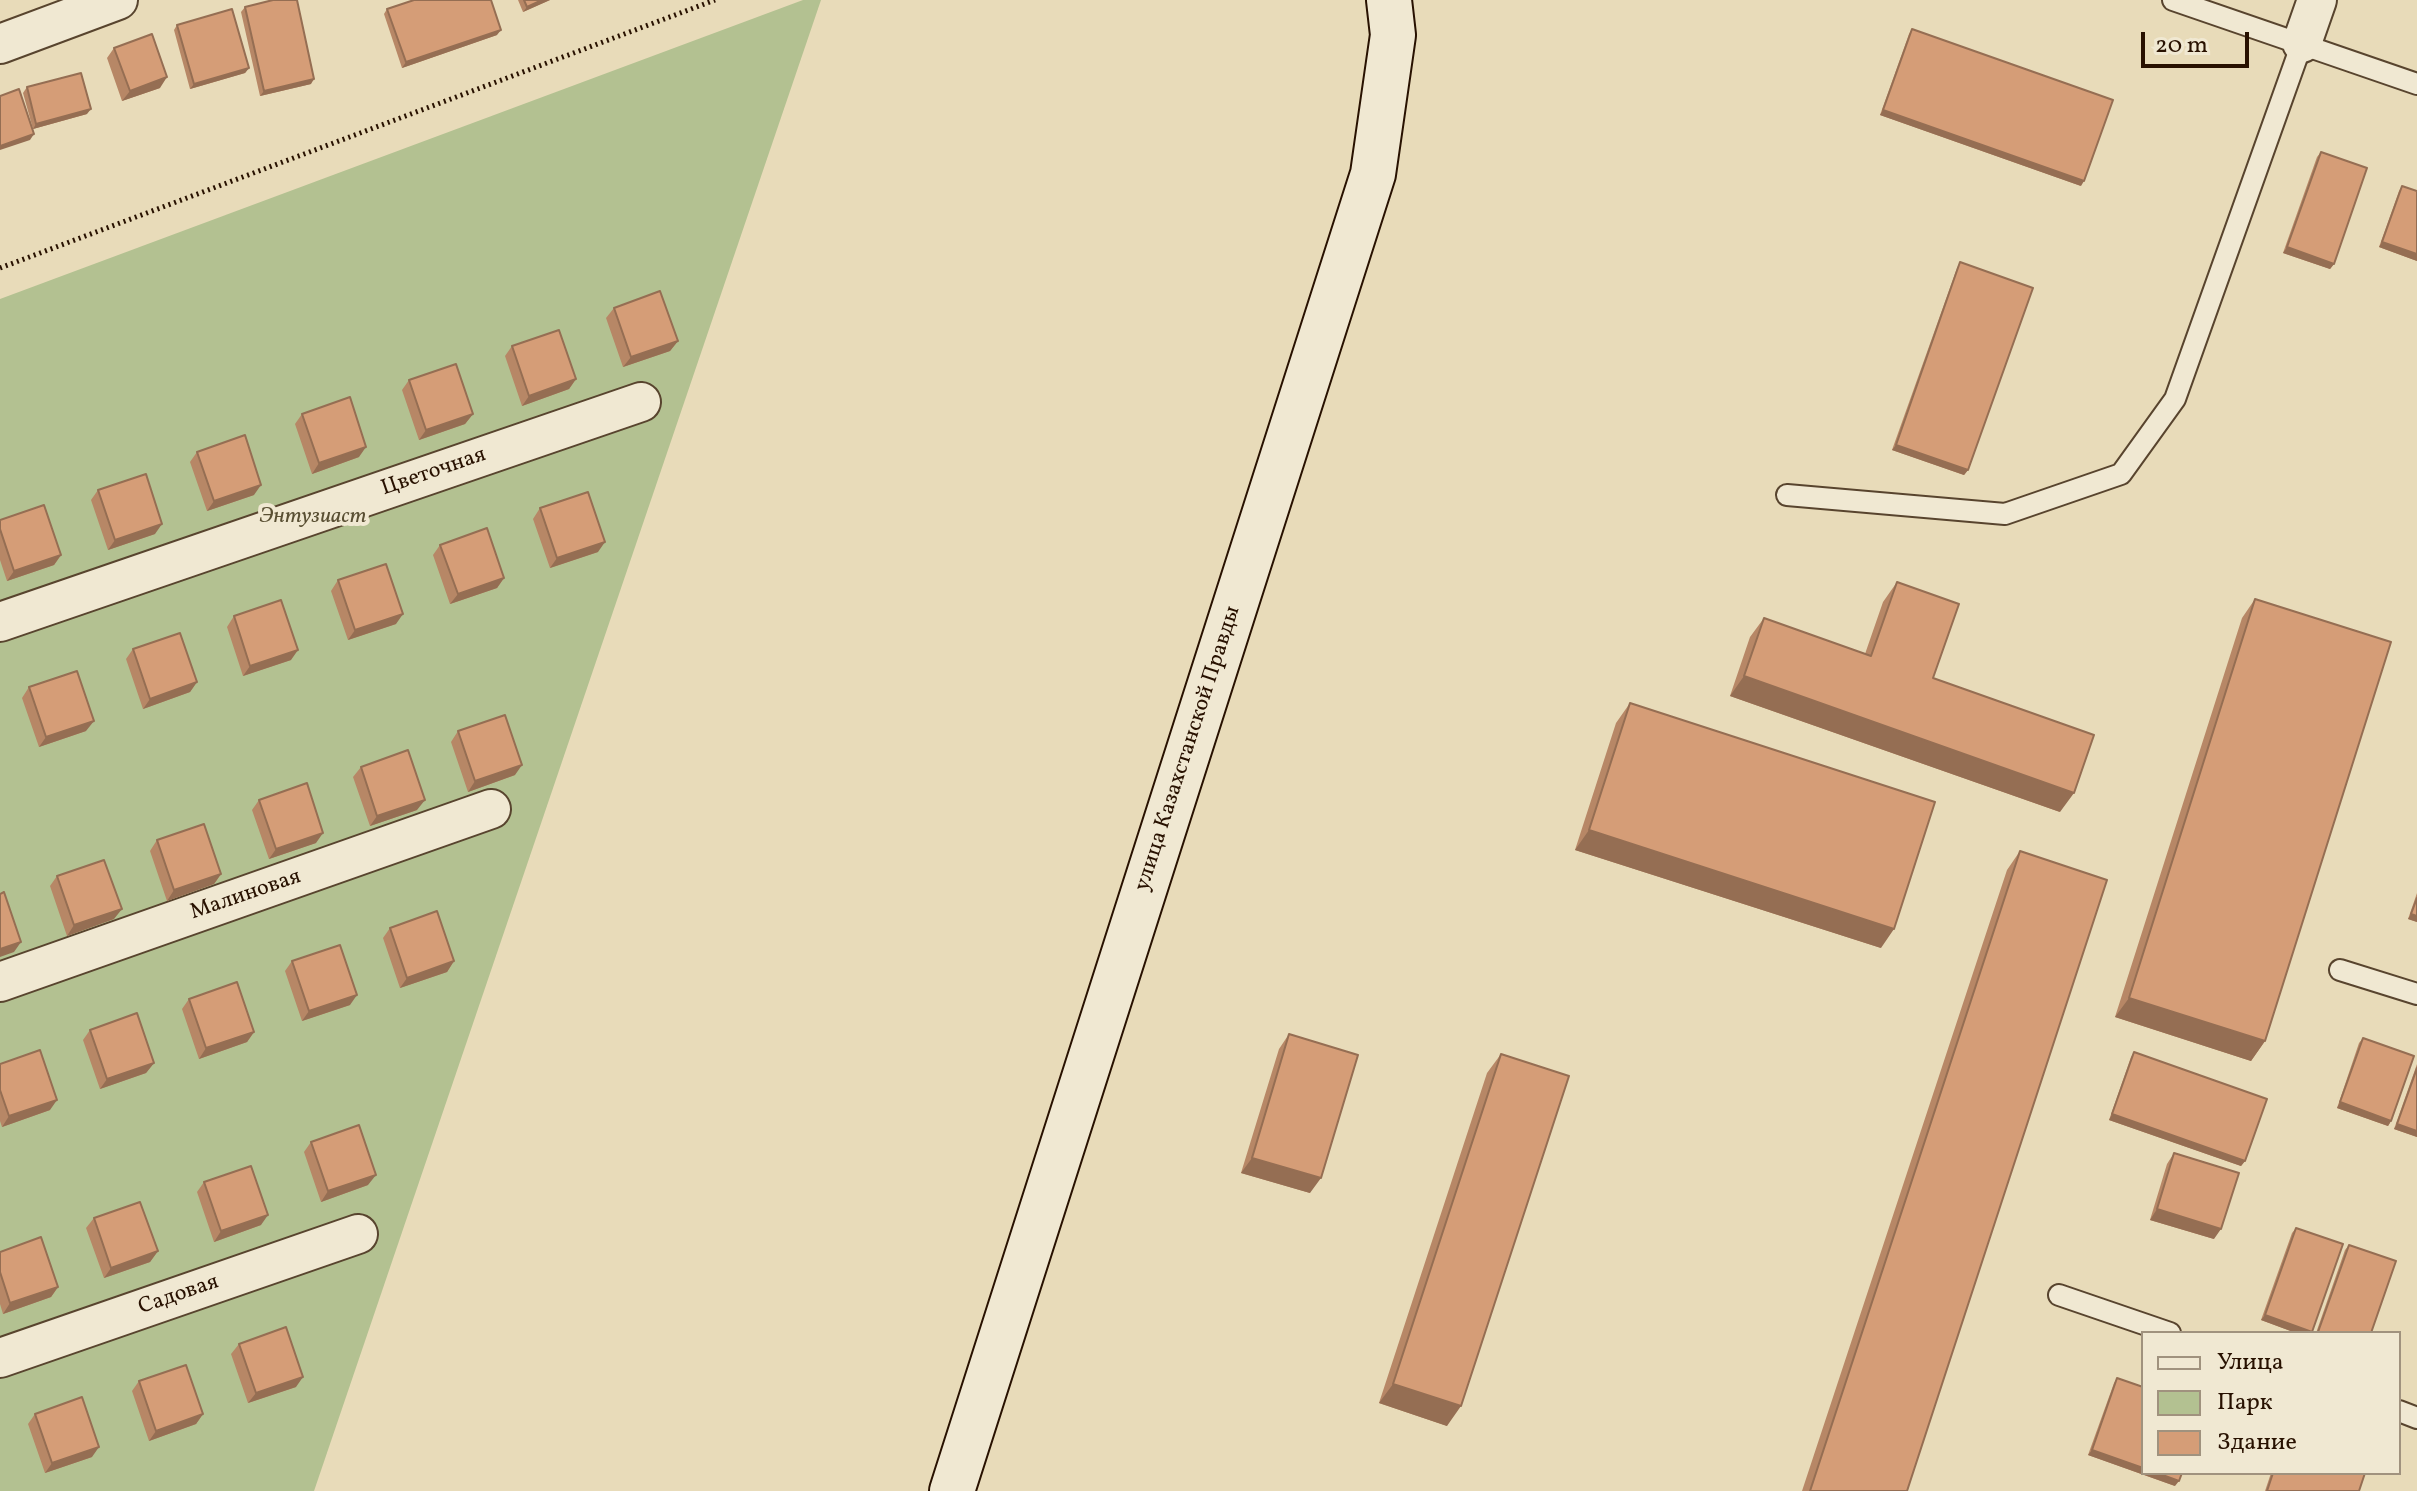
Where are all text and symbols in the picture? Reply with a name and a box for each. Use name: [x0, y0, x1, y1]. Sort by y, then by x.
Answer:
scale bar: [2145, 16, 2253, 66]
text: 20 m: [2155, 29, 2208, 63]
street label: Цветочная: [378, 443, 490, 503]
park label: Энтузиаст: [260, 505, 366, 531]
street label: улица Казахстанской Правды: [1130, 603, 1248, 895]
street label: Малиновая: [187, 865, 305, 927]
street label: Садовая: [135, 1270, 223, 1322]
legend: [2141, 1331, 2401, 1475]
text: Улица: [2217, 1346, 2284, 1380]
text: Парк: [2217, 1386, 2273, 1420]
text: Здание: [2217, 1426, 2297, 1460]

